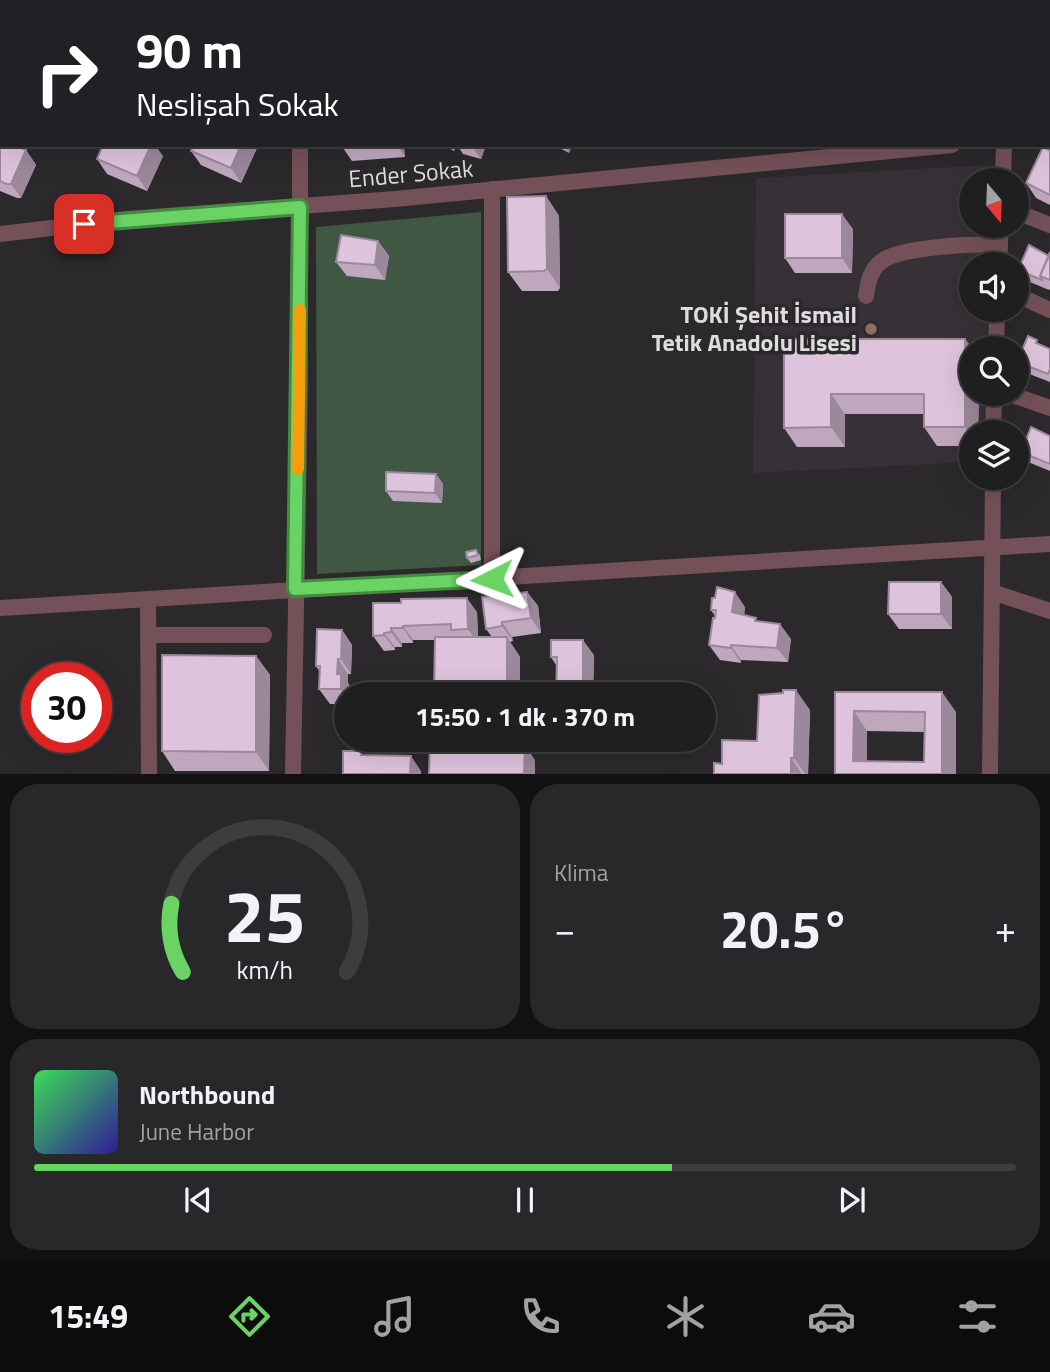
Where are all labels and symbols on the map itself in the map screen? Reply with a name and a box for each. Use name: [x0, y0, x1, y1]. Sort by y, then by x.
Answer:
street label: Ender Sokak: [347, 150, 475, 196]
north arrow: [959, 168, 1029, 238]
pin: [54, 194, 114, 254]
place label: TOKİ Şehit İsmail Tetik Anadolu Lisesi: [652, 296, 857, 360]
marker: TOKİ Şehit İsmail Tetik Anadolu Lisesi: [863, 321, 879, 337]
position arrow: [455, 542, 529, 616]
speed limit sign: 30: [21, 662, 112, 753]

